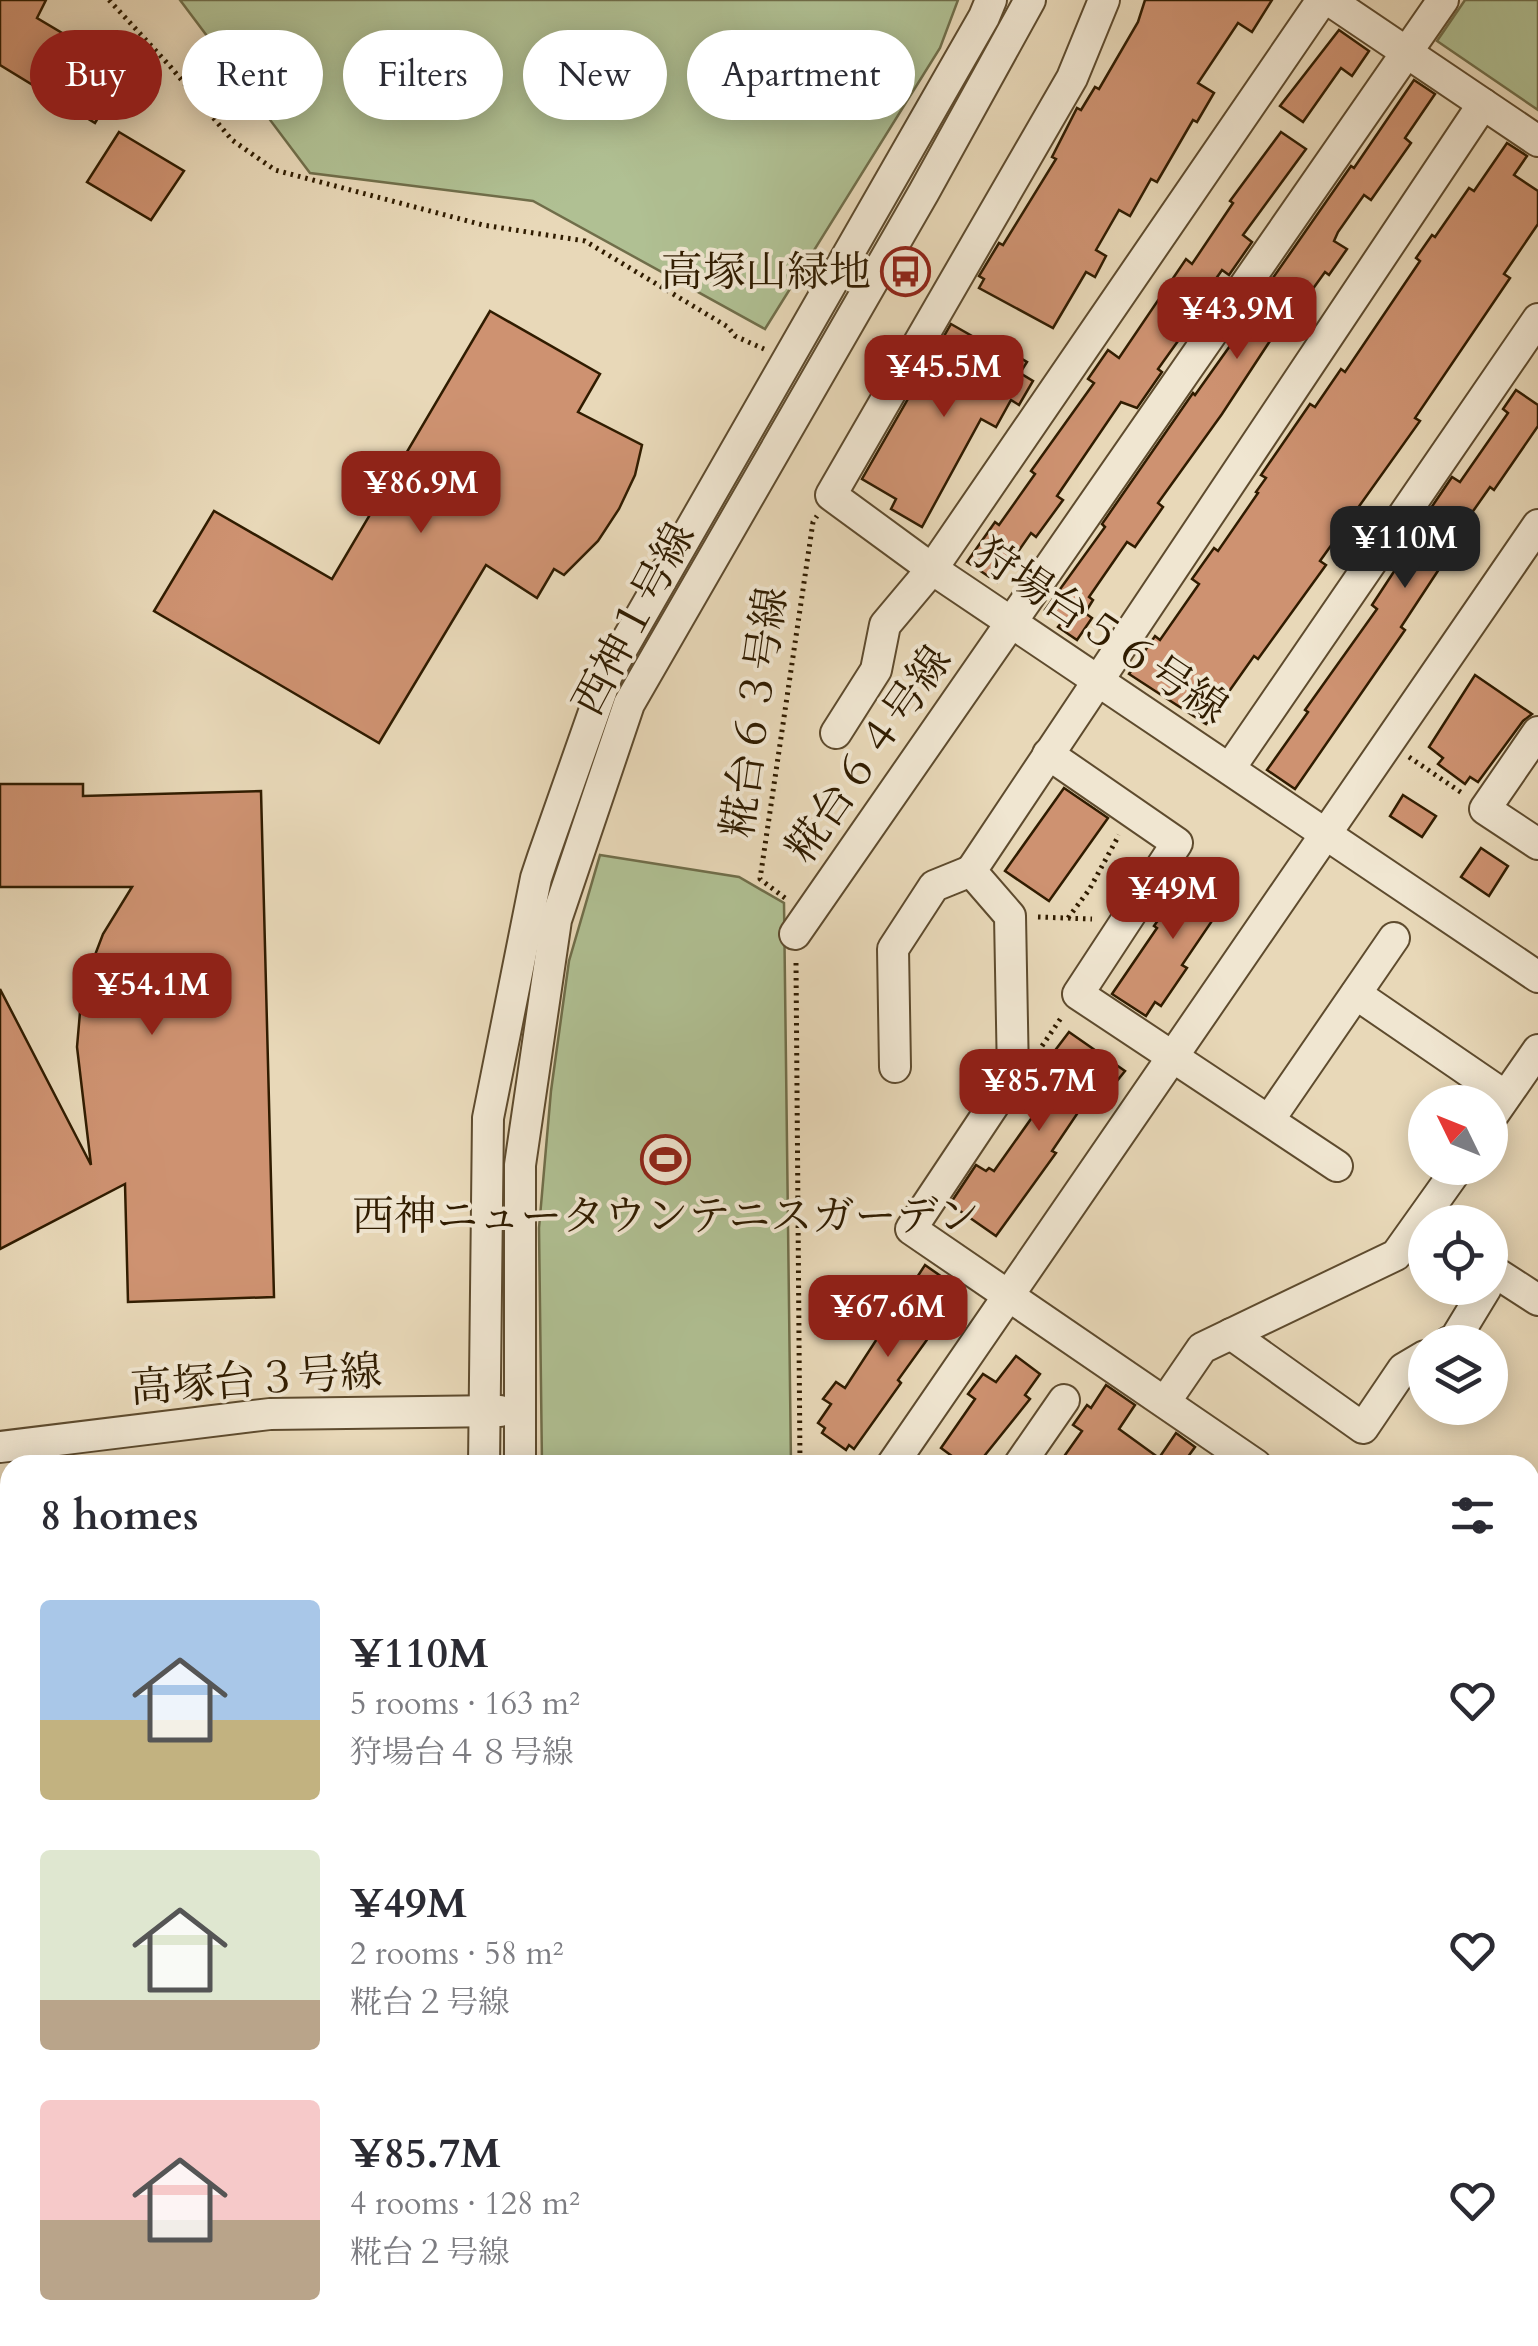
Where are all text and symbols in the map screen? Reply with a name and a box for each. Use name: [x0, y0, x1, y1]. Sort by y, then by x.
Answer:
chip: Buy: [30, 30, 162, 120]
chip: Rent: [182, 30, 323, 120]
chip: Filters: [343, 30, 503, 120]
chip: New: [523, 30, 667, 120]
chip: Apartment: [687, 30, 915, 120]
place label: 高塚山緑地: [661, 244, 871, 301]
bus stop icon: 高塚山緑地: [880, 246, 932, 298]
pin: ¥43.9M: [1156, 277, 1318, 362]
text: ¥43.9M: [1179, 287, 1295, 331]
pin: ¥45.5M: [863, 335, 1025, 420]
text: ¥45.5M: [886, 345, 1002, 389]
pin: ¥86.9M: [340, 451, 502, 536]
text: ¥86.9M: [363, 461, 479, 505]
pin: ¥110M: [1335, 506, 1475, 591]
street label: 西神１号線: [560, 513, 708, 725]
text: ¥110M: [1352, 516, 1458, 560]
street label: 狩場台５６号線: [963, 525, 1239, 737]
street label: 糀台６３号線: [709, 583, 801, 841]
street label: 糀台６４号線: [773, 634, 965, 874]
pin: ¥49M: [1114, 857, 1232, 942]
text: ¥49M: [1128, 867, 1218, 911]
pin: ¥54.1M: [71, 953, 233, 1038]
text: ¥54.1M: [94, 963, 210, 1007]
pin: ¥85.7M: [958, 1049, 1120, 1134]
text: ¥85.7M: [981, 1059, 1097, 1103]
north arrow: [1408, 1085, 1508, 1185]
map controls: [1408, 1085, 1508, 1425]
sports icon: 西神ニュータウンテニスガーデン: [640, 1134, 692, 1186]
place label: 西神ニュータウンテニスガーデン: [352, 1188, 980, 1245]
button: locate: [1408, 1205, 1508, 1305]
pin: ¥67.6M: [807, 1275, 969, 1360]
text: ¥67.6M: [830, 1285, 946, 1329]
button: layers: [1408, 1325, 1508, 1425]
street label: 高塚台３号線: [128, 1343, 384, 1417]
text: 8 homes: [40, 1487, 198, 1544]
icon: filters: [1445, 1488, 1500, 1543]
text: ¥110M: [350, 1625, 489, 1682]
icon: home: [120, 1640, 240, 1760]
icon: heart: [1445, 1673, 1500, 1728]
text: 5 rooms · 163 m²: [350, 1682, 580, 1726]
text: 狩場台４８号線: [350, 1731, 574, 1775]
text: ¥49M: [350, 1875, 467, 1932]
icon: home: [120, 1890, 240, 2010]
icon: heart: [1445, 1923, 1500, 1978]
text: 2 rooms · 58 m²: [350, 1932, 563, 1976]
text: 糀台２号線: [350, 1981, 510, 2025]
text: ¥85.7M: [350, 2125, 501, 2182]
icon: home: [120, 2140, 240, 2260]
icon: heart: [1445, 2173, 1500, 2228]
text: 4 rooms · 128 m²: [350, 2182, 580, 2226]
text: 糀台２号線: [350, 2231, 510, 2275]

